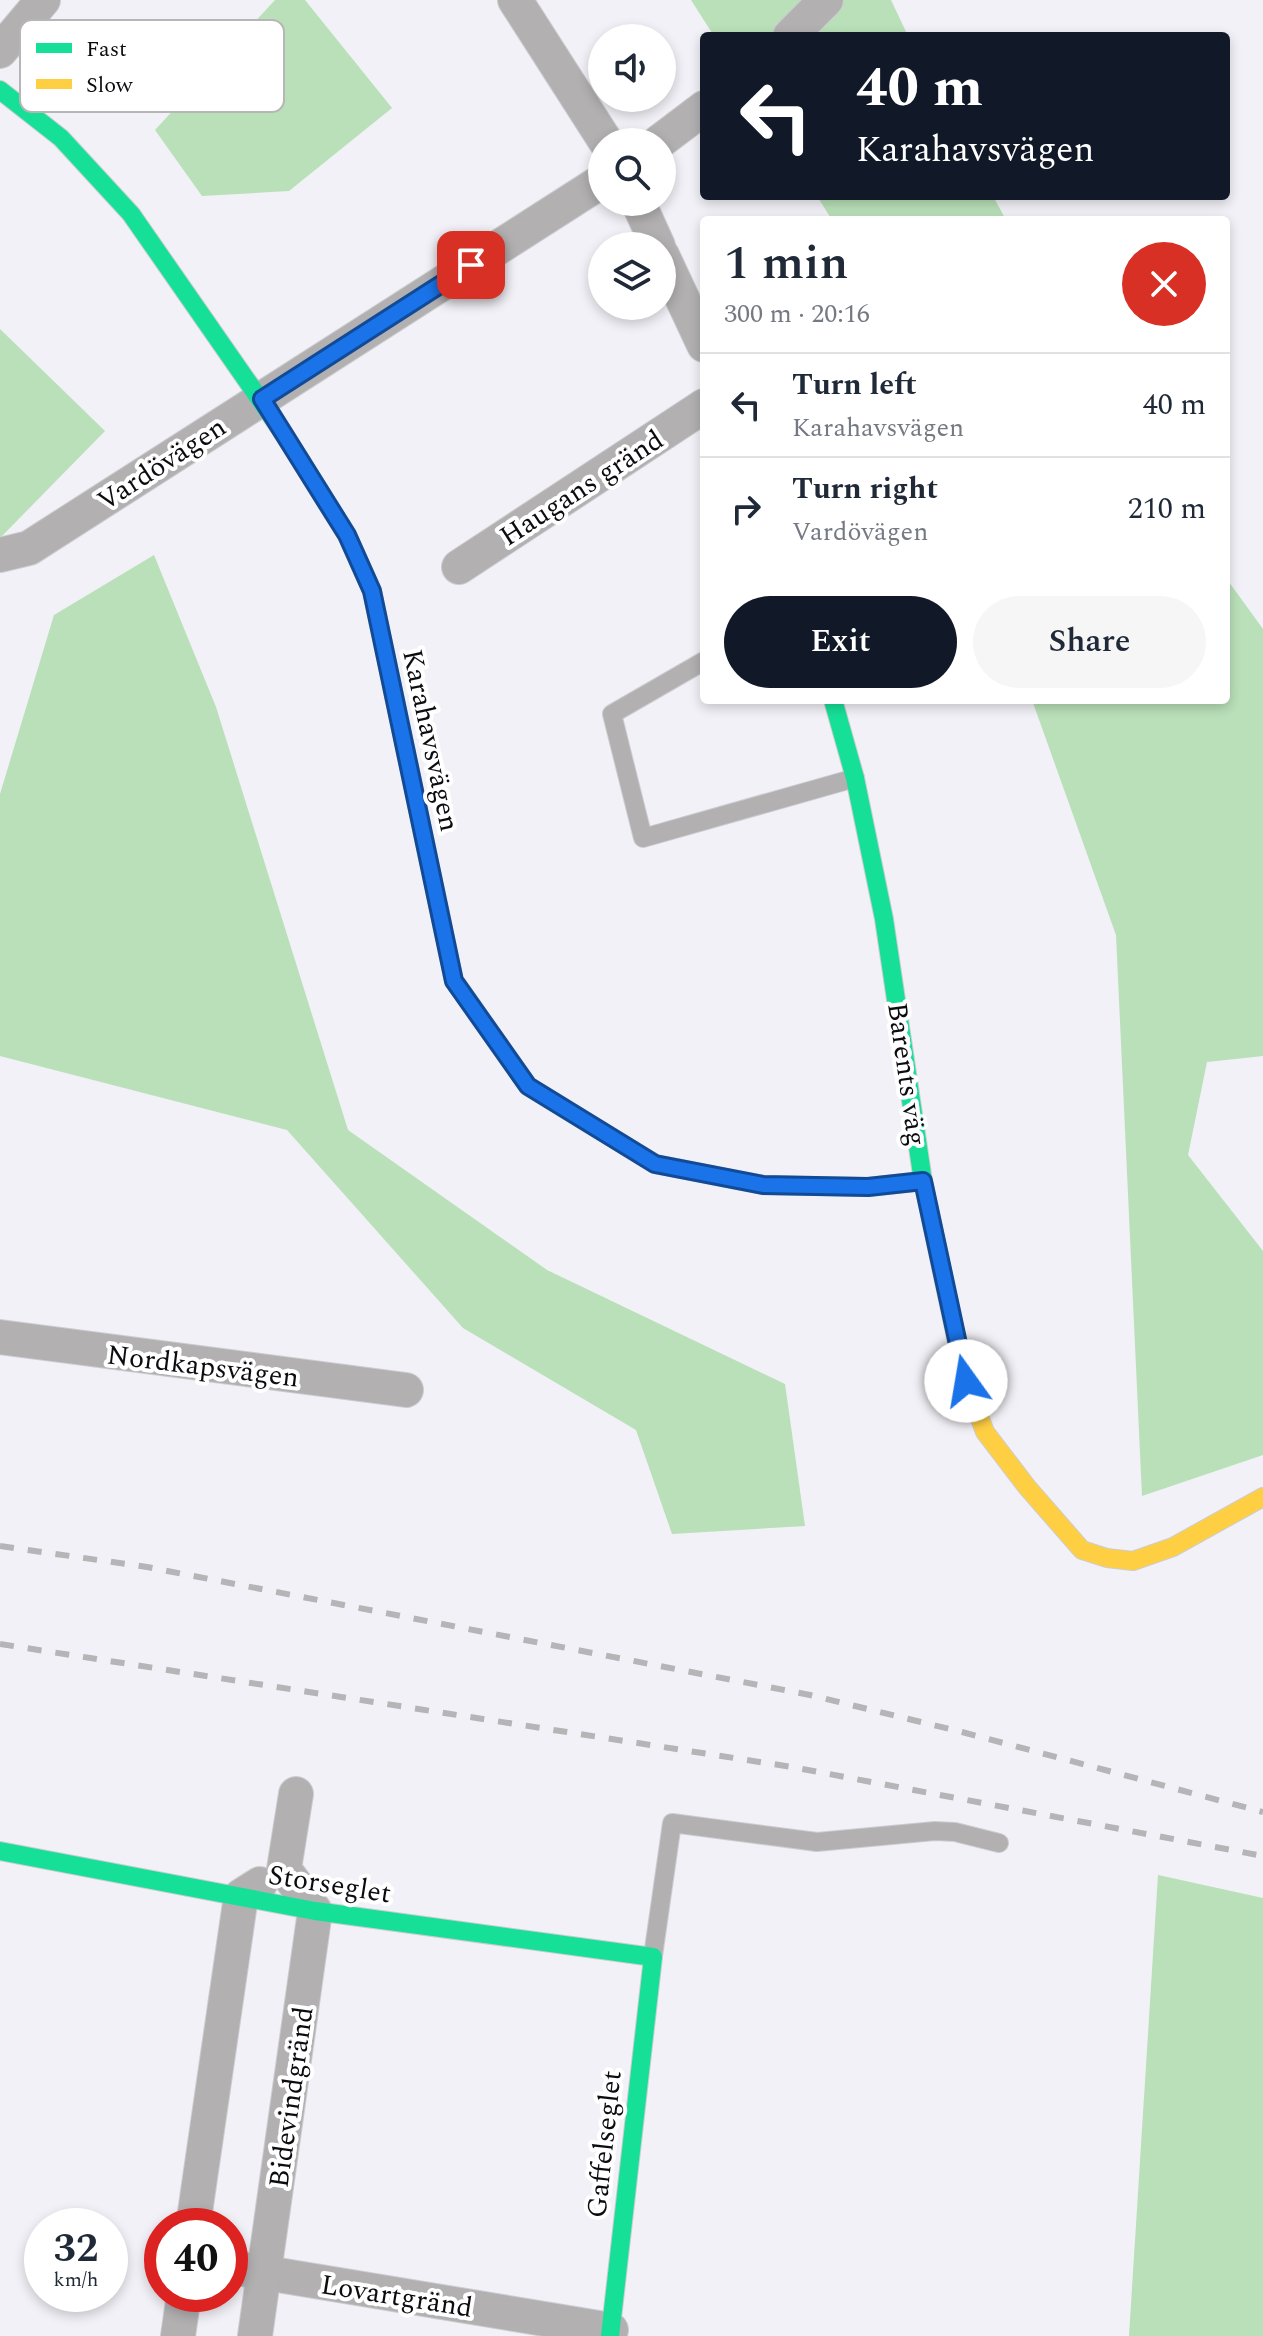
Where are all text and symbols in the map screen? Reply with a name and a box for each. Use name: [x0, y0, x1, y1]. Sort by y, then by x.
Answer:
legend: [20, 20, 284, 112]
map controls: [588, 24, 676, 320]
button: sound: [588, 24, 676, 112]
text: Fast: [86, 33, 127, 66]
text: 40 m: [856, 46, 983, 131]
icon: left: [724, 64, 828, 168]
text: Slow: [86, 69, 134, 102]
text: Karahavsvägen: [856, 123, 1094, 178]
button: search: [588, 128, 676, 216]
text: 1 min: [724, 227, 849, 300]
pin: [437, 231, 505, 299]
button: layers: [588, 232, 676, 320]
button: close: [1122, 242, 1206, 326]
icon: arrive: [449, 243, 493, 287]
text: 300 m · 20:16: [724, 294, 870, 334]
text: Turn left: [792, 362, 917, 408]
text: 40 m: [1143, 382, 1206, 428]
icon: left: [724, 383, 768, 427]
street label: Vardövägen: [89, 406, 235, 522]
text: Karahavsvägen: [792, 408, 964, 448]
street label: Haugans gränd: [491, 419, 672, 558]
text: Turn right: [792, 466, 938, 512]
text: 210 m: [1128, 486, 1206, 532]
icon: right: [724, 487, 768, 531]
text: Vardövägen: [792, 512, 928, 552]
button: Exit: [724, 596, 957, 688]
button: Share: [973, 596, 1206, 688]
street label: Karahavsvägen: [390, 645, 471, 835]
street label: Barents väg: [875, 1000, 938, 1149]
street label: Nordkapsvägen: [104, 1333, 301, 1400]
position arrow: [924, 1339, 1008, 1423]
street label: Storseglet: [265, 1854, 394, 1915]
street label: Bidevindgränd: [257, 2004, 325, 2191]
street label: Gaffelseglet: [575, 2068, 634, 2220]
speed limit sign: 40: [144, 2208, 248, 2312]
text: 32: [54, 2219, 98, 2280]
street label: Lovartgränd: [318, 2263, 476, 2330]
text: km/h: [54, 2265, 99, 2295]

